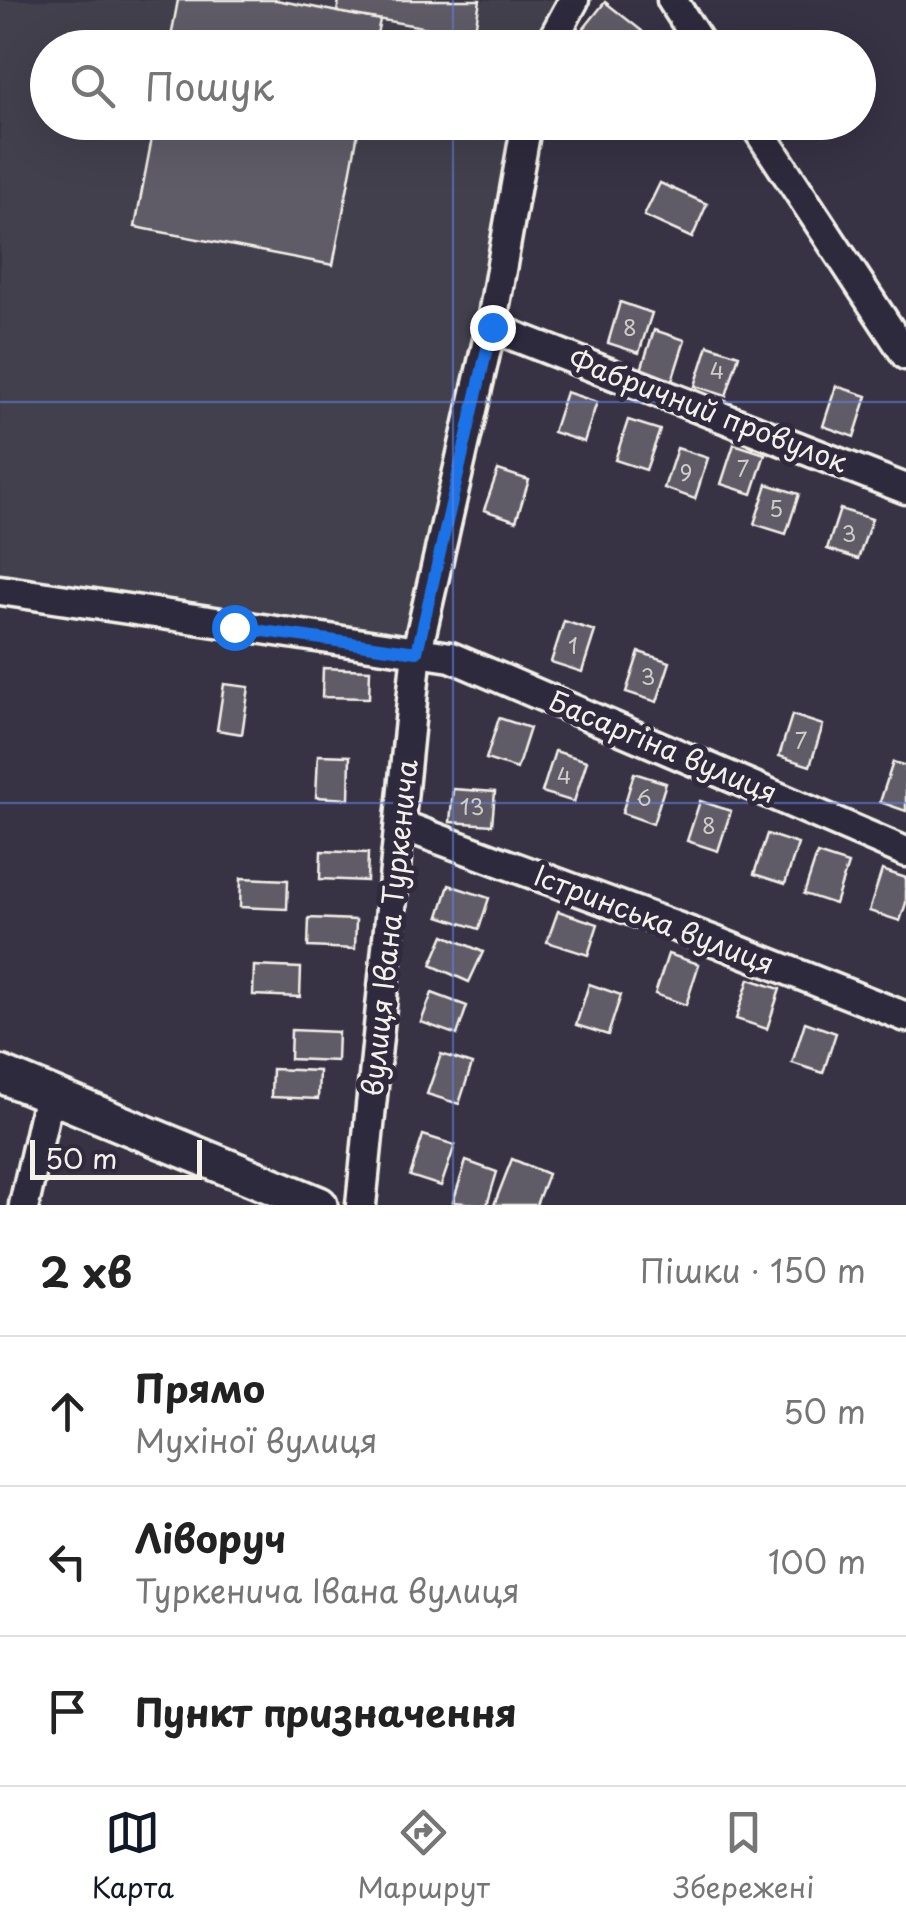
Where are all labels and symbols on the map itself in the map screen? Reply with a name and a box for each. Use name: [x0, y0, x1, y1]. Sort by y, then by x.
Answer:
route end: [470, 305, 516, 351]
house number: 8: [623, 310, 637, 343]
street label: Фабричний провулок: [563, 337, 854, 483]
house number: 4: [710, 353, 724, 386]
house number: 7: [737, 451, 749, 484]
house number: 9: [680, 455, 692, 488]
house number: 5: [769, 491, 783, 524]
house number: 3: [842, 516, 856, 549]
route start: [212, 605, 258, 651]
house number: 1: [568, 628, 578, 661]
house number: 3: [641, 659, 655, 692]
street label: Басаргіна вулиця: [543, 678, 784, 813]
house number: 7: [795, 723, 807, 756]
street label: вулиця Івана Туркенича: [349, 757, 428, 1098]
house number: 4: [557, 758, 571, 791]
house number: 6: [636, 780, 652, 813]
house number: 13: [460, 789, 484, 822]
house number: 8: [702, 808, 716, 841]
street label: Істринська вулиця: [528, 853, 781, 984]
scale bar: [30, 1135, 202, 1180]

